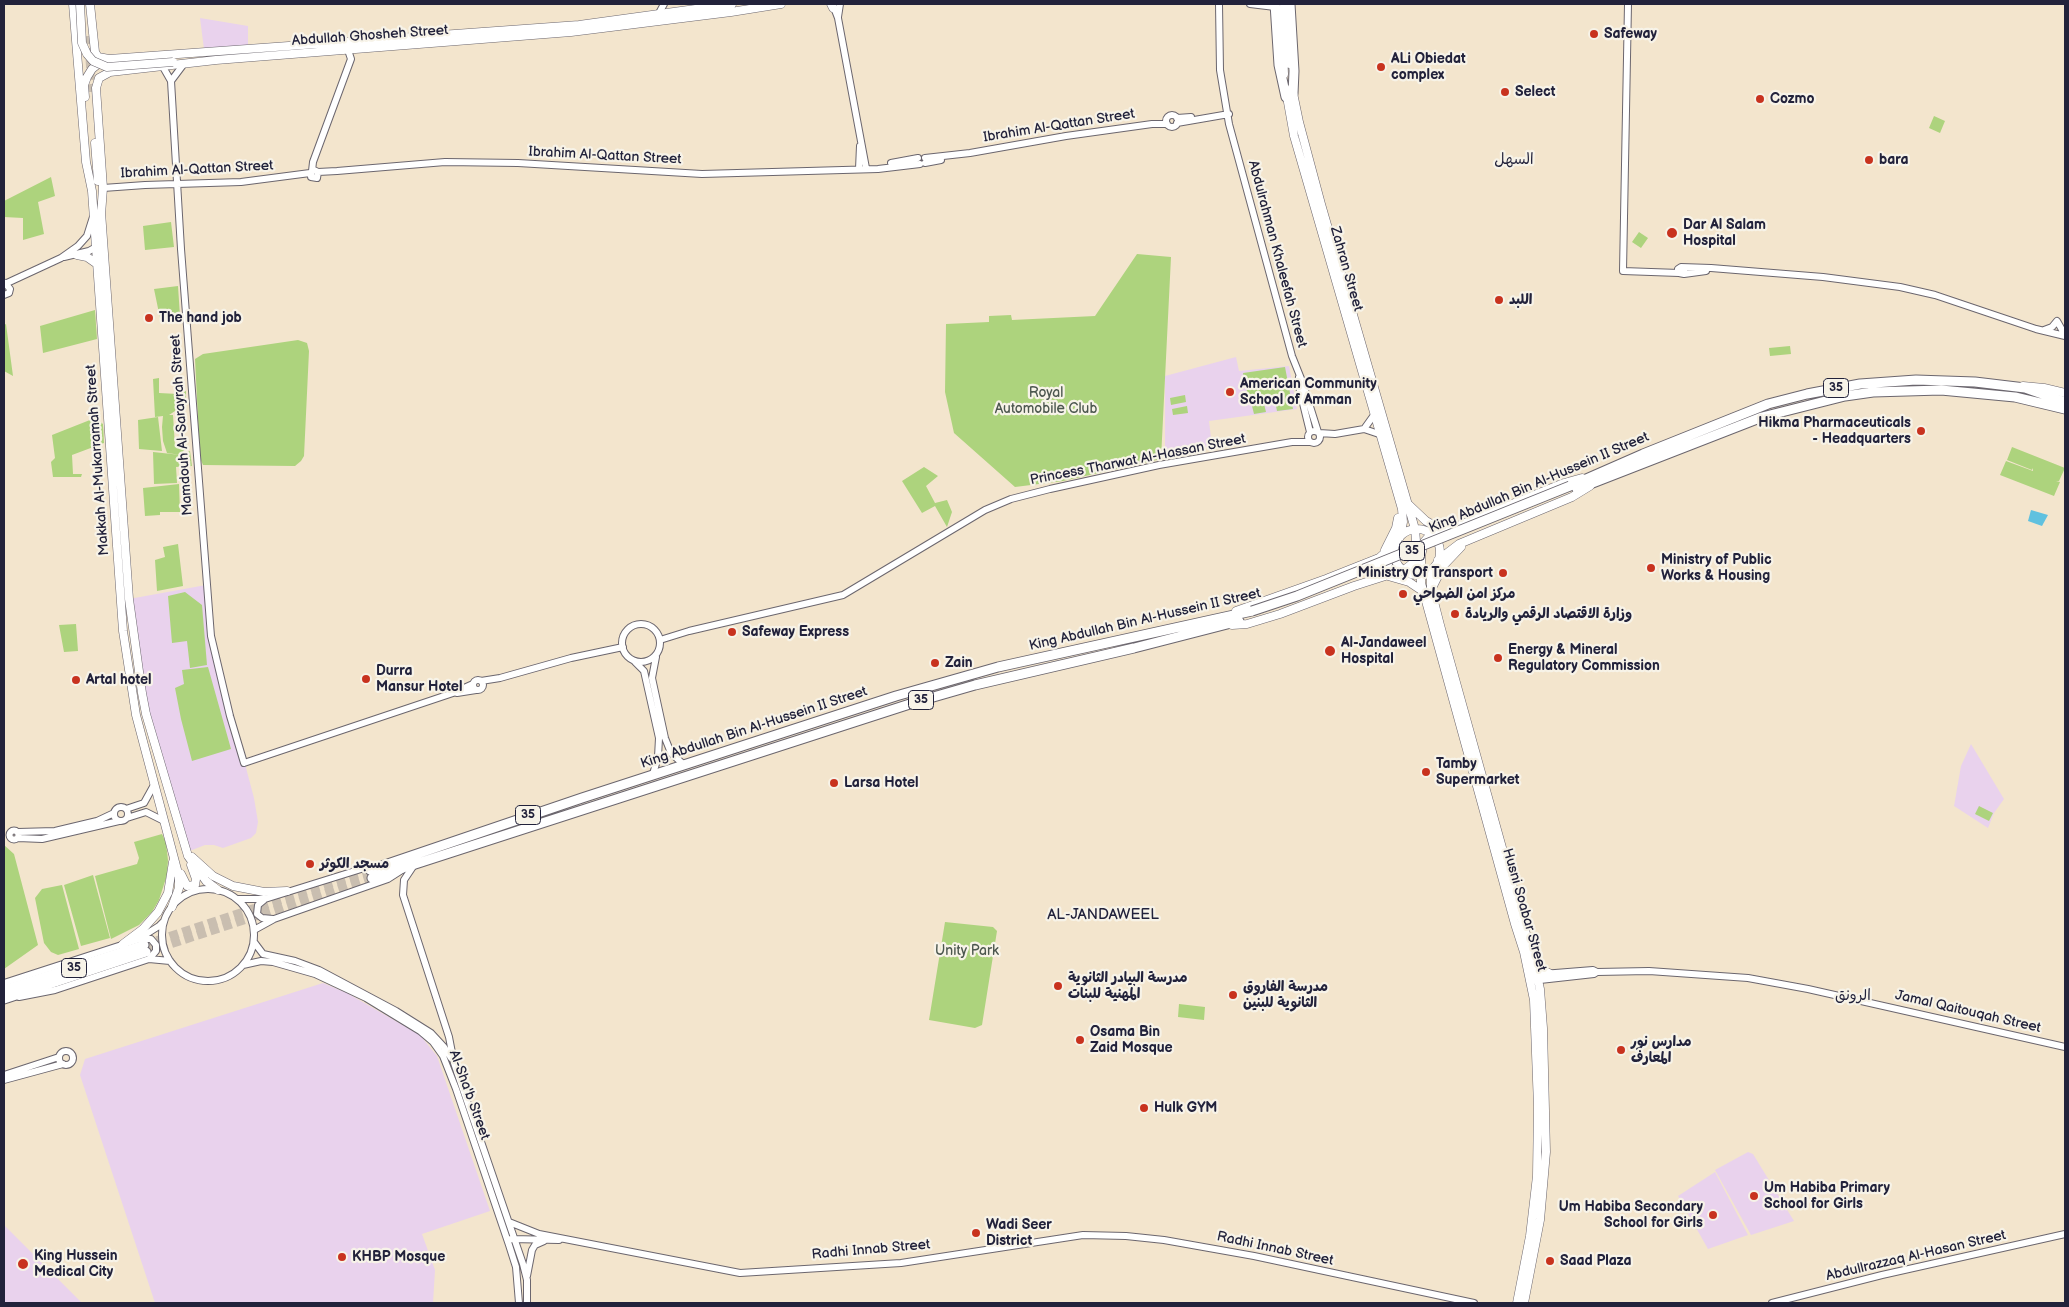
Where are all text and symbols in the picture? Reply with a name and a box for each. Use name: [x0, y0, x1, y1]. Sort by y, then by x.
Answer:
street label: Abdullah Ghosheh Street: [291, 22, 449, 50]
place label: Safeway: [1604, 26, 1657, 42]
marker: Safeway: [1588, 28, 1600, 40]
place label: ALi Obiedat complex: [1391, 51, 1466, 84]
marker: ALi Obiedat complex: [1375, 61, 1387, 73]
place label: Select: [1515, 84, 1555, 100]
marker: Select: [1499, 86, 1511, 98]
place label: Cozmo: [1770, 91, 1814, 107]
marker: Cozmo: [1754, 93, 1766, 105]
street label: Ibrahim Al-Qattan Street: [982, 106, 1136, 146]
street label: Ibrahim Al-Qattan Street: [528, 144, 682, 168]
district label: السهل: [1494, 151, 1534, 169]
place label: bara: [1879, 152, 1909, 168]
marker: bara: [1863, 154, 1875, 166]
street label: Ibrahim Al-Qattan Street: [120, 158, 274, 182]
street label: Abdulrahman Khaleefah Street: [1244, 159, 1310, 349]
place label: Dar Al Salam Hospital: [1683, 217, 1766, 250]
street label: Zahran Street: [1326, 225, 1366, 313]
marker: Dar Al Salam Hospital: [1665, 226, 1679, 240]
place label: اللبد: [1509, 292, 1532, 308]
marker: اللبد: [1493, 294, 1505, 306]
place label: The hand job: [159, 310, 242, 326]
marker: The hand job: [143, 312, 155, 324]
street label: Mamdouh Al-Sarayrah Street: [167, 334, 197, 516]
street label: Makkah Al-Mukarramah Street: [83, 364, 113, 556]
place label: American Community School of Amman: [1240, 376, 1377, 408]
road number: 35: [1824, 378, 1848, 398]
park label: Royal Automobile Club: [995, 385, 1097, 418]
marker: American Community School of Amman: [1224, 386, 1236, 398]
place label: Hikma Pharmaceuticals - Headquarters: [1758, 415, 1911, 448]
marker: Hikma Pharmaceuticals - Headquarters: [1915, 425, 1927, 437]
street label: King Abdullah Bin Al-Hussein II Street: [1427, 429, 1651, 537]
street label: Princess Tharwat Al-Hassan Street: [1029, 431, 1247, 489]
road number: 35: [1400, 542, 1424, 560]
place label: Ministry of Public Works & Housing: [1661, 552, 1772, 584]
marker: Ministry of Public Works & Housing: [1645, 562, 1657, 574]
place label: Ministry Of Transport: [1358, 565, 1493, 581]
marker: Ministry Of Transport: [1497, 567, 1509, 579]
street label: King Abdullah Bin Al-Hussein II Street: [1028, 585, 1262, 655]
place label: مركز امن الضواحي: [1413, 586, 1515, 602]
marker: مركز امن الضواحي: [1397, 588, 1409, 600]
place label: وزارة الاقتصاد الرقمي والريادة: [1465, 606, 1632, 622]
marker: وزارة الاقتصاد الرقمي والريادة: [1449, 608, 1461, 620]
place label: Safeway Express: [742, 624, 849, 640]
marker: Safeway Express: [726, 626, 738, 638]
place label: Al-Jandaweel Hospital: [1341, 635, 1426, 668]
place label: Energy & Mineral Regulatory Commission: [1508, 642, 1660, 674]
marker: Al-Jandaweel Hospital: [1323, 644, 1337, 658]
marker: Energy & Mineral Regulatory Commission: [1492, 652, 1504, 664]
place label: Zain: [945, 655, 973, 671]
marker: Zain: [929, 657, 941, 669]
place label: Durra Mansur Hotel: [376, 663, 462, 696]
place label: Artal hotel: [86, 672, 152, 688]
marker: Durra Mansur Hotel: [360, 673, 372, 685]
marker: Artal hotel: [70, 674, 82, 686]
street label: King Abdullah Bin Al-Hussein II Street: [639, 683, 869, 773]
road number: 35: [908, 690, 934, 710]
place label: Tamby Supermarket: [1436, 756, 1519, 789]
marker: Tamby Supermarket: [1420, 766, 1432, 778]
place label: Larsa Hotel: [844, 775, 919, 791]
marker: Larsa Hotel: [828, 777, 840, 789]
road number: 35: [516, 806, 540, 824]
street label: Husni Soabar Street: [1498, 846, 1550, 974]
place label: مسجد الكوثر: [320, 856, 389, 872]
marker: مسجد الكوثر: [304, 858, 316, 870]
district label: AL-JANDAWEEL: [1040, 906, 1166, 924]
park label: Unity Park: [935, 943, 999, 959]
road number: 35: [62, 958, 86, 978]
place label: مدرسة البيادر الثانوية المهنية للبنات: [1068, 970, 1188, 1002]
place label: مدرسة الفاروق الثانوية للبنين: [1243, 979, 1328, 1012]
marker: مدرسة البيادر الثانوية المهنية للبنات: [1052, 980, 1064, 992]
district label: الرونق: [1835, 987, 1871, 1005]
street label: Jamal Qaitouqah Street: [1894, 987, 2042, 1037]
marker: مدرسة الفاروق الثانوية للبنين: [1227, 989, 1239, 1001]
place label: Osama Bin Zaid Mosque: [1090, 1024, 1173, 1056]
marker: Osama Bin Zaid Mosque: [1074, 1034, 1086, 1046]
place label: مدارس نور المعارف: [1631, 1034, 1692, 1066]
marker: مدارس نور المعارف: [1615, 1044, 1627, 1056]
street label: Al-Sha'b Street: [445, 1048, 493, 1142]
place label: Hulk GYM: [1154, 1100, 1217, 1116]
marker: Hulk GYM: [1138, 1102, 1150, 1114]
place label: Um Habiba Primary School for Girls: [1764, 1180, 1890, 1212]
marker: Um Habiba Primary School for Girls: [1748, 1190, 1760, 1202]
place label: Um Habiba Secondary School for Girls: [1559, 1199, 1703, 1232]
marker: Um Habiba Secondary School for Girls: [1707, 1209, 1719, 1221]
place label: Wadi Seer District: [986, 1217, 1052, 1250]
marker: Wadi Seer District: [970, 1227, 982, 1239]
street label: Abdullrazzaq Al-Hasan Street: [1824, 1227, 2008, 1285]
street label: Radhi Innab Street: [1215, 1228, 1335, 1270]
street label: Radhi Innab Street: [811, 1236, 931, 1264]
place label: King Hussein Medical City: [34, 1248, 117, 1280]
place label: KHBP Mosque: [352, 1249, 445, 1265]
marker: KHBP Mosque: [336, 1251, 348, 1263]
place label: Saad Plaza: [1560, 1253, 1631, 1269]
marker: Saad Plaza: [1544, 1255, 1556, 1267]
marker: King Hussein Medical City: [16, 1257, 30, 1271]

